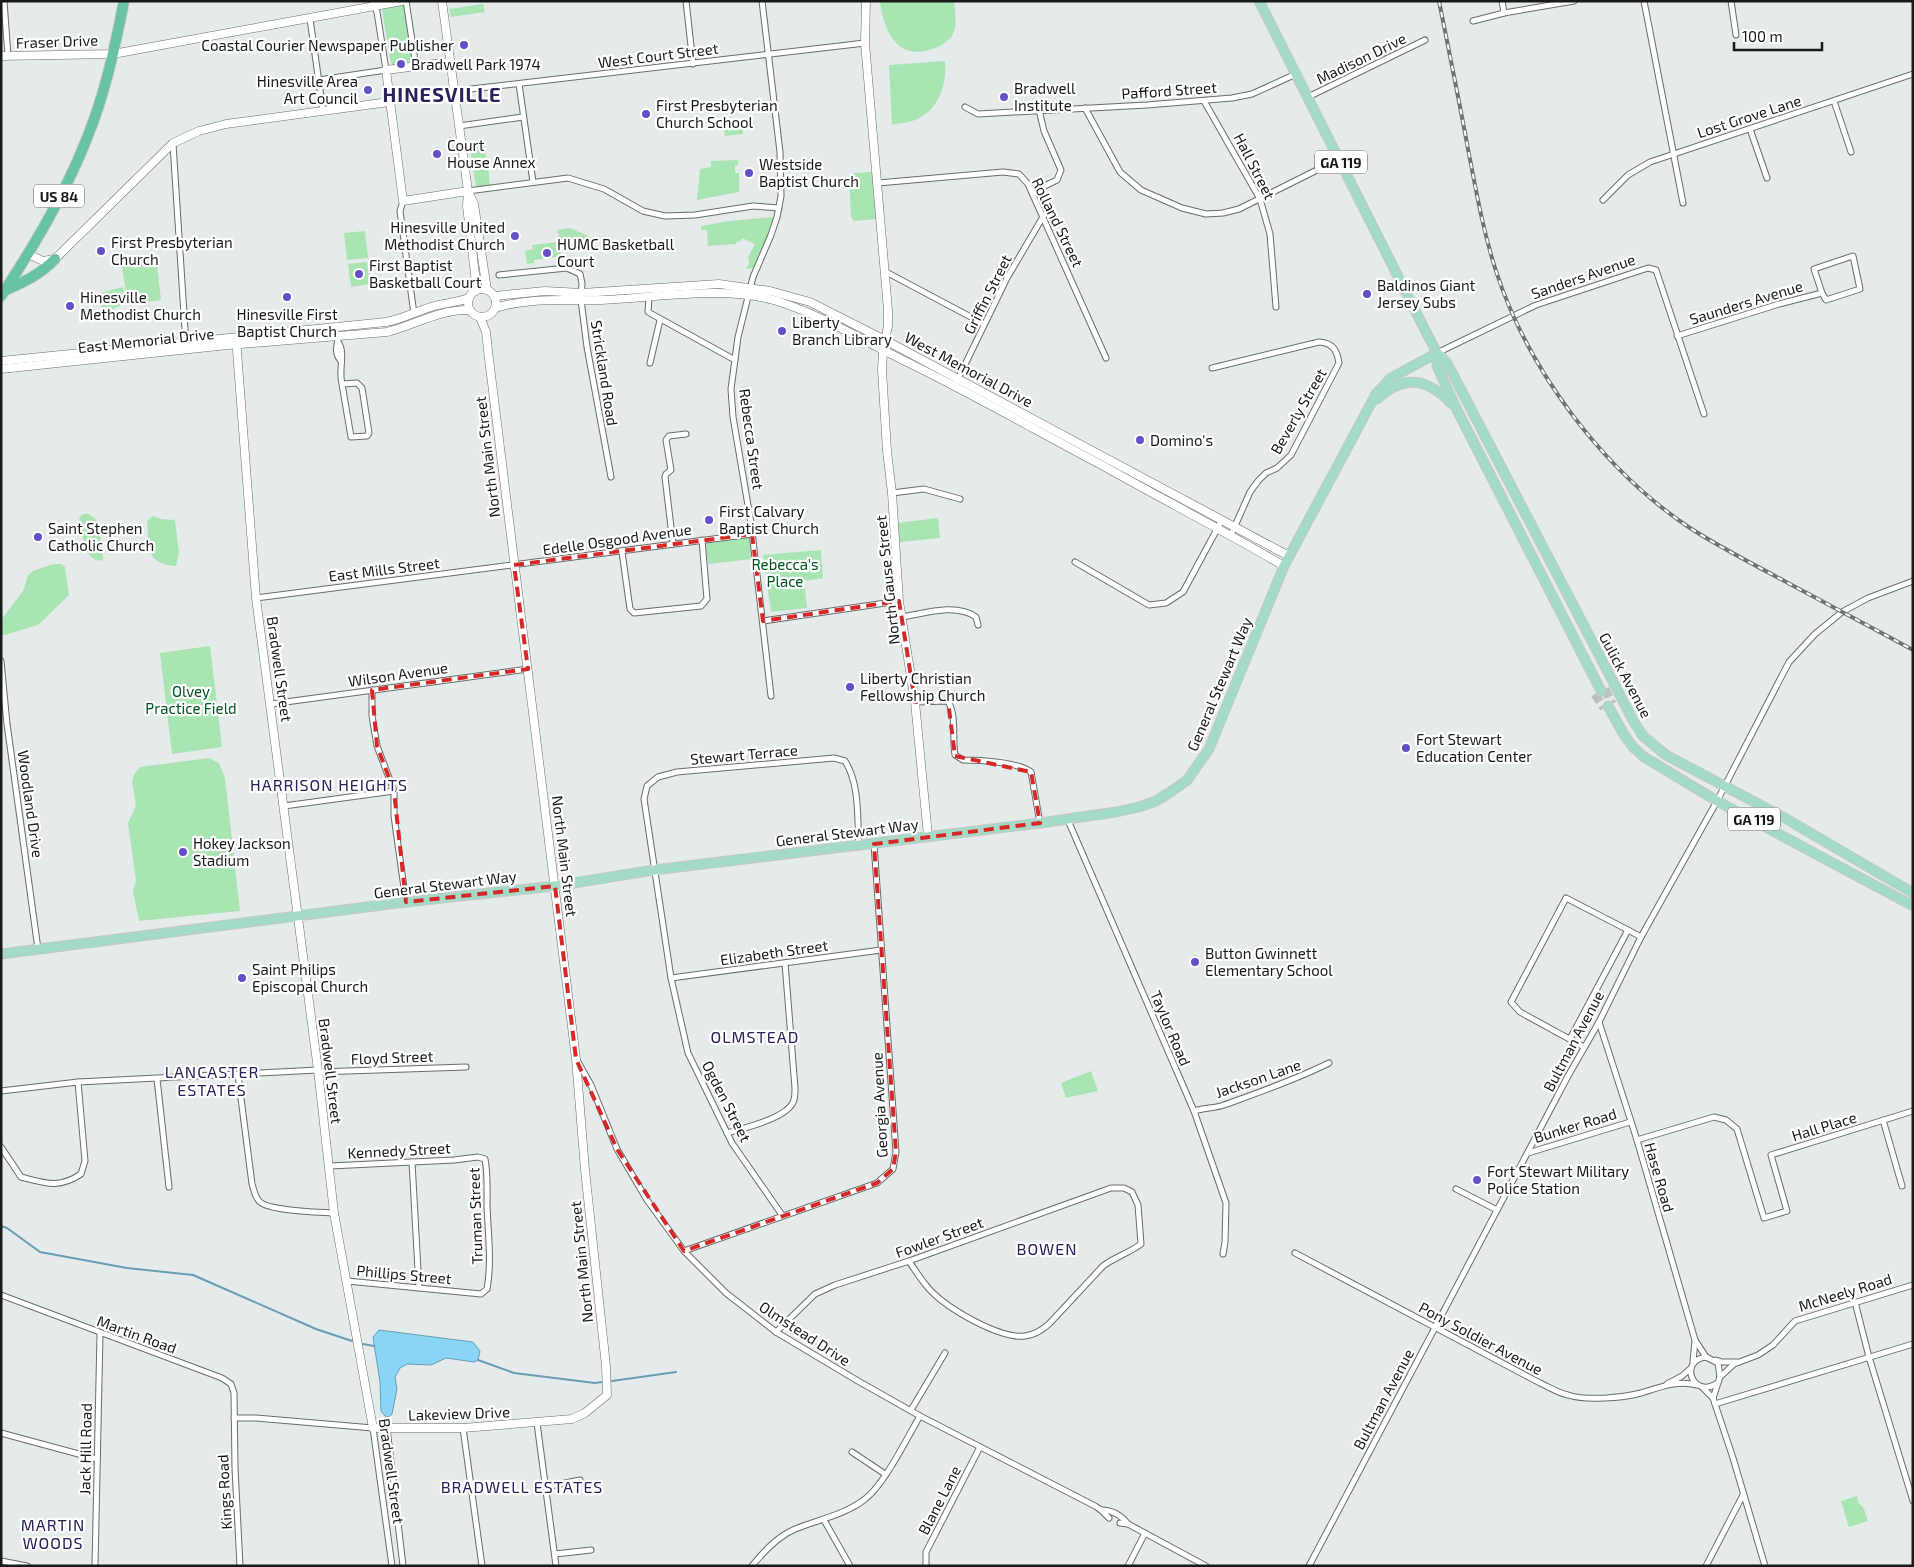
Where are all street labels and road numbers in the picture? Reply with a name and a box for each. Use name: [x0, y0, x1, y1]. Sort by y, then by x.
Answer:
street label: Madison Drive: [1313, 29, 1409, 87]
street label: Fraser Drive: [16, 31, 98, 51]
street label: West Court Street: [597, 39, 719, 71]
street label: Pafford Street: [1121, 78, 1218, 102]
street label: Lost Grove Lane: [1695, 91, 1803, 141]
street label: Hall Street: [1231, 130, 1279, 202]
road number: GA 119: [1315, 150, 1367, 173]
street label: Rolland Street: [1029, 174, 1088, 270]
road number: US 84: [34, 185, 84, 208]
street label: Sanders Avenue: [1529, 250, 1637, 302]
street label: Griffin Street: [959, 251, 1015, 337]
street label: Saunders Avenue: [1687, 276, 1805, 328]
street label: Strickland Road: [588, 319, 622, 427]
street label: East Memorial Drive: [77, 324, 215, 356]
street label: West Memorial Drive: [902, 328, 1036, 410]
street label: Beverly Street: [1266, 365, 1330, 457]
street label: Rebecca Street: [736, 387, 768, 491]
street label: North Main Street: [471, 395, 503, 519]
street label: North Gause Street: [871, 514, 903, 645]
street label: Edelle Osgood Avenue: [541, 520, 693, 558]
street label: East Mills Street: [327, 553, 441, 585]
street label: General Stewart Way: [1183, 614, 1255, 754]
street label: Bradwell Street: [264, 615, 296, 723]
street label: Gulick Avenue: [1596, 629, 1656, 721]
street label: Wilson Avenue: [347, 658, 449, 690]
street label: Stewart Terrace: [689, 740, 799, 768]
street label: Woodland Drive: [15, 749, 47, 859]
street label: North Main Street: [549, 794, 581, 918]
road number: GA 119: [1728, 808, 1780, 831]
street label: General Stewart Way: [775, 814, 919, 850]
street label: General Stewart Way: [373, 866, 517, 902]
street label: Elizabeth Street: [719, 935, 829, 968]
street label: Taylor Road: [1147, 988, 1195, 1068]
street label: Bultman Avenue: [1539, 988, 1607, 1094]
street label: Bradwell Street: [316, 1017, 346, 1125]
street label: Floyd Street: [350, 1047, 434, 1067]
street label: Georgia Avenue: [867, 1052, 891, 1158]
street label: Jackson Lane: [1213, 1055, 1303, 1101]
street label: Ogden Street: [699, 1057, 755, 1145]
street label: Bunker Road: [1531, 1104, 1619, 1146]
street label: Hall Place: [1789, 1108, 1859, 1144]
street label: Kennedy Street: [347, 1138, 451, 1162]
street label: Hase Road: [1641, 1140, 1679, 1214]
street label: Truman Street: [464, 1167, 486, 1265]
street label: North Main Street: [566, 1200, 596, 1323]
street label: Fowler Street: [893, 1213, 986, 1261]
street label: Phillips Street: [356, 1261, 453, 1287]
street label: McNeely Road: [1796, 1269, 1894, 1315]
street label: Olmstead Drive: [756, 1297, 854, 1369]
street label: Pony Soldier Avenue: [1416, 1298, 1546, 1378]
street label: Martin Road: [95, 1311, 179, 1357]
street label: Bultman Avenue: [1349, 1346, 1417, 1452]
street label: Lakeview Drive: [408, 1402, 510, 1424]
street label: Jack Hill Road: [75, 1403, 95, 1495]
street label: Bradwell Street: [376, 1417, 408, 1525]
street label: Kings Road: [213, 1454, 235, 1530]
street label: Blane Lane: [914, 1463, 964, 1537]

